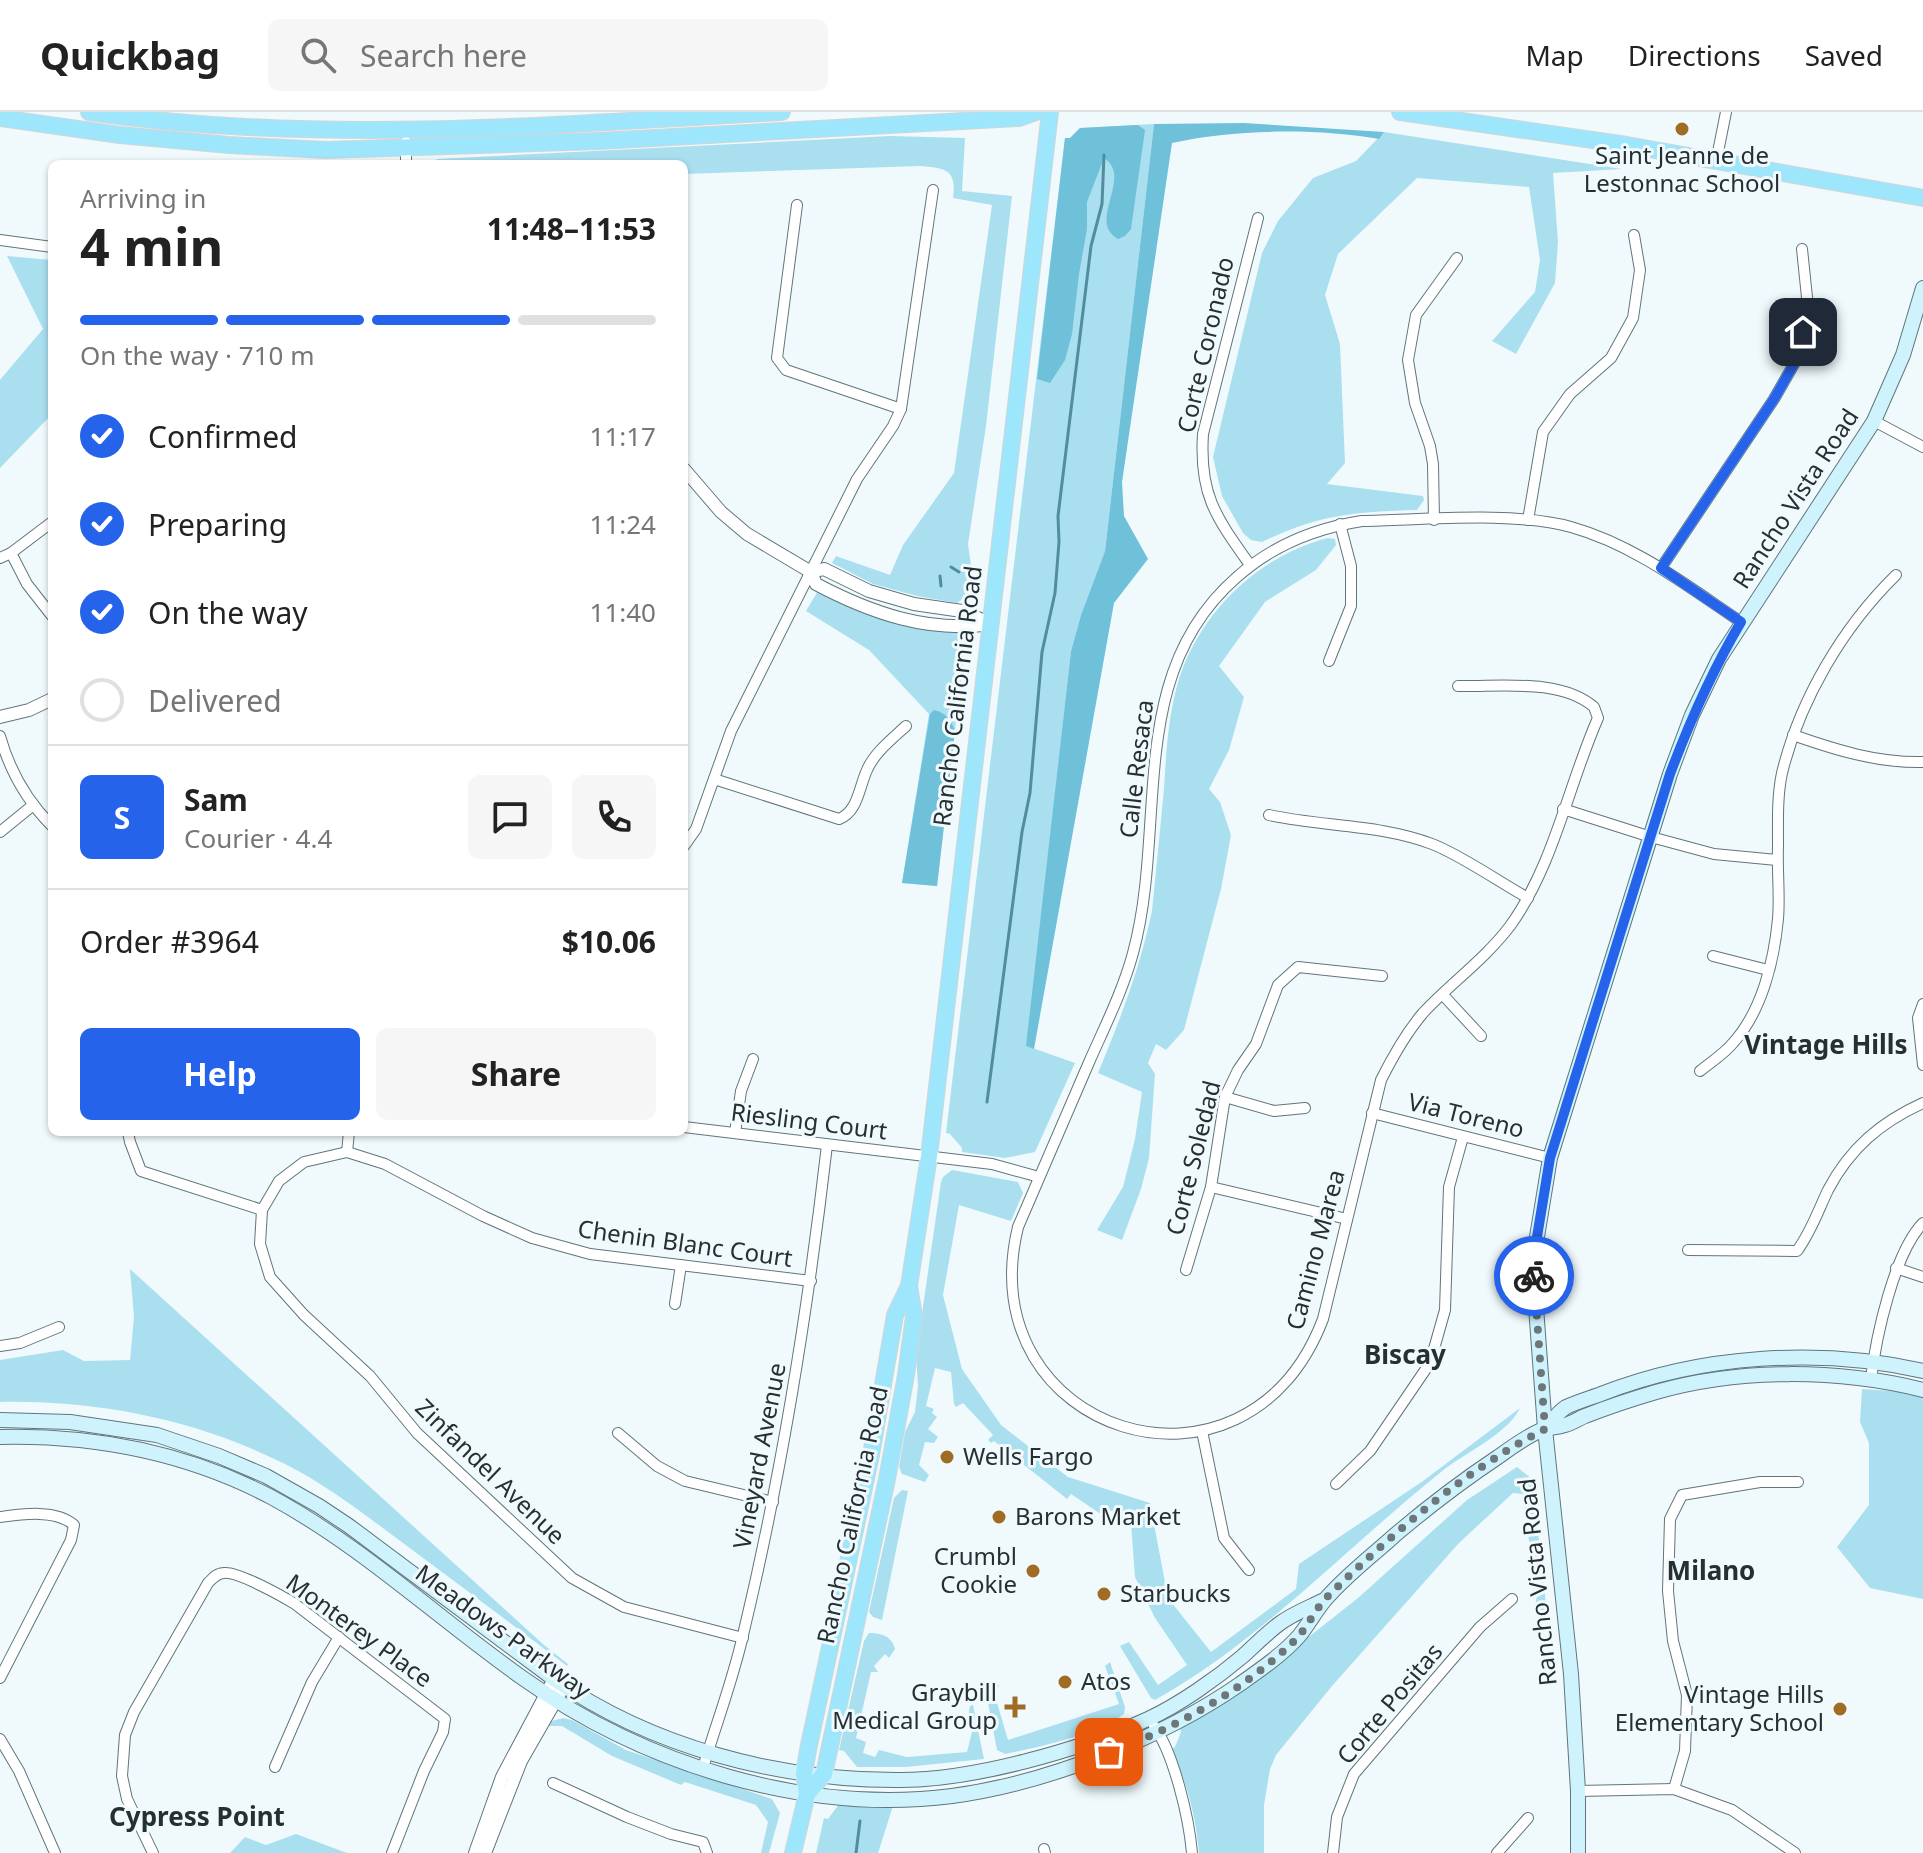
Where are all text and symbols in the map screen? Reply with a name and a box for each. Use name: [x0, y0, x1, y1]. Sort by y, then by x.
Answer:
search box: [268, 19, 828, 91]
text: Quickbag: [40, 29, 220, 81]
icon: search: [296, 33, 340, 77]
text: Search here: [360, 35, 527, 76]
text: Map: [1525, 36, 1584, 74]
text: Directions: [1628, 36, 1761, 74]
text: Saved: [1805, 36, 1883, 74]
marker: Saint Jeanne de Lestonnac School: [1673, 120, 1691, 138]
place label: Saint Jeanne de Lestonnac School: [1584, 138, 1780, 199]
text: Arriving in: [80, 180, 206, 216]
text: 11:48–11:53: [487, 208, 656, 249]
text: 4 min: [80, 210, 223, 281]
street label: Corte Coronado: [1168, 254, 1241, 436]
pin: [1769, 298, 1837, 366]
icon: home: [1781, 310, 1825, 354]
text: On the way · 710 m: [80, 337, 314, 373]
street label: Rancho Vista Road: [1724, 402, 1865, 595]
icon: check: [80, 414, 124, 458]
text: Confirmed: [148, 416, 298, 457]
text: 11:17: [590, 418, 656, 454]
icon: check: [80, 502, 124, 546]
text: Preparing: [148, 504, 287, 545]
text: 11:24: [590, 506, 656, 542]
street label: Rancho California Road: [924, 564, 989, 828]
icon: check: [80, 590, 124, 634]
text: On the way: [148, 592, 308, 633]
text: 11:40: [590, 594, 656, 630]
text: Delivered: [148, 680, 282, 721]
street label: Calle Resaca: [1111, 698, 1160, 840]
button: chat: [468, 775, 552, 859]
button: phone: [572, 775, 656, 859]
text: Sam: [184, 779, 248, 820]
text: S: [114, 797, 130, 838]
text: Courier · 4.4: [184, 820, 332, 856]
text: Order #3964: [80, 921, 259, 962]
text: $10.06: [562, 921, 656, 962]
district label: Vintage Hills: [1744, 1026, 1908, 1062]
button: Help: [80, 1028, 360, 1120]
button: Share: [376, 1028, 656, 1120]
street label: Corte Soledad: [1157, 1077, 1228, 1239]
street label: Via Toreno: [1405, 1084, 1528, 1145]
street label: Riesling Court: [729, 1095, 890, 1147]
street label: Camino Marea: [1277, 1166, 1352, 1333]
street label: Chenin Blanc Court: [576, 1211, 795, 1274]
courier: [1494, 1236, 1574, 1316]
icon: bike: [1512, 1254, 1556, 1298]
district label: Biscay: [1364, 1336, 1446, 1372]
street label: Vineyard Avenue: [724, 1360, 793, 1552]
street label: Rancho California Road: [808, 1383, 895, 1646]
street label: Zinfandel Avenue: [409, 1391, 573, 1551]
place label: Wells Fargo: [963, 1439, 1093, 1472]
marker: Wells Fargo: [938, 1448, 956, 1466]
street label: Rancho Vista Road: [1509, 1477, 1564, 1688]
place label: Barons Market: [1015, 1499, 1181, 1532]
marker: Barons Market: [990, 1508, 1008, 1526]
place label: Crumbl Cookie: [934, 1539, 1017, 1600]
district label: Milano: [1667, 1552, 1755, 1588]
street label: Meadows Parkway: [409, 1556, 599, 1706]
marker: Crumbl Cookie: [1024, 1562, 1042, 1580]
street label: Monterey Place: [280, 1565, 440, 1694]
place label: Starbucks: [1120, 1576, 1231, 1609]
marker: Starbucks: [1095, 1585, 1113, 1603]
street label: Corte Positas: [1329, 1636, 1449, 1770]
place label: Atos: [1081, 1664, 1131, 1697]
marker: Atos: [1056, 1673, 1074, 1691]
place label: Graybill Medical Group: [832, 1675, 997, 1736]
place label: Vintage Hills Elementary School: [1615, 1677, 1824, 1738]
marker: Graybill Medical Group: [1004, 1696, 1026, 1718]
marker: Vintage Hills Elementary School: [1831, 1700, 1849, 1718]
pin: [1075, 1718, 1143, 1786]
icon: bag: [1087, 1730, 1131, 1774]
district label: Cypress Point: [109, 1798, 285, 1834]

